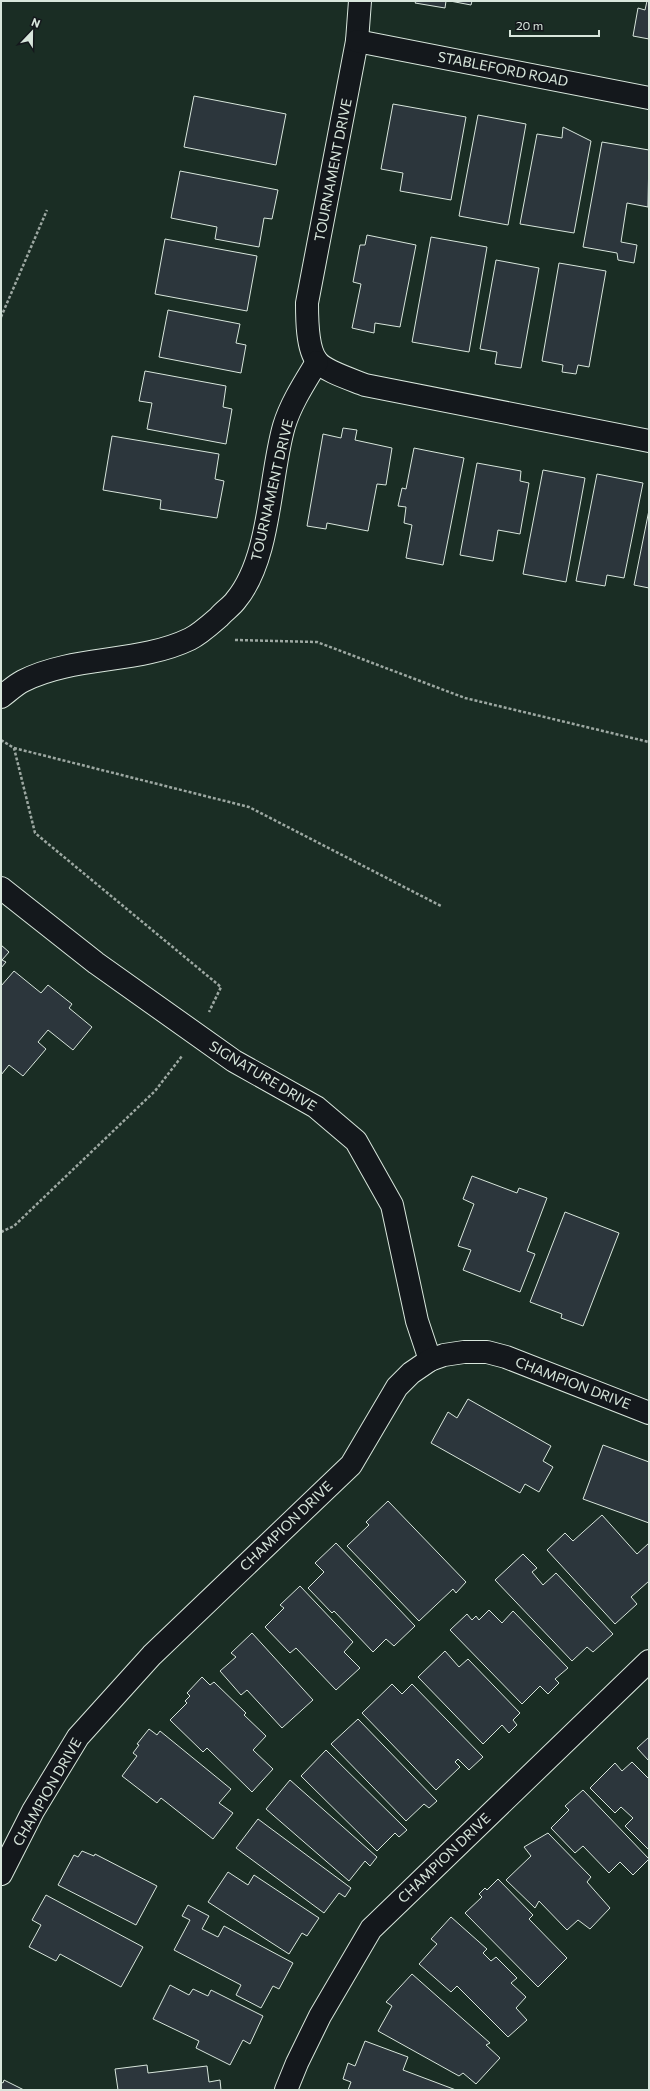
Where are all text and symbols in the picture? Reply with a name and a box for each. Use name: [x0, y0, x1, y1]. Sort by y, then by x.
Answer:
north arrow: [12, 12, 52, 52]
scale bar: [510, 12, 599, 38]
text: N: [30, 15, 42, 30]
text: 20 m: [516, 18, 543, 32]
street label: STABLEFORD ROAD: [436, 47, 570, 90]
street label: TOURNAMENT DRIVE: [310, 97, 355, 243]
street label: TOURNAMENT DRIVE: [247, 417, 296, 563]
street label: SIGNATURE DRIVE: [206, 1037, 320, 1114]
street label: CHAMPION DRIVE: [513, 1353, 633, 1412]
street label: CHAMPION DRIVE: [236, 1477, 335, 1574]
street label: CHAMPION DRIVE: [9, 1735, 84, 1849]
street label: CHAMPION DRIVE: [394, 1809, 493, 1906]

